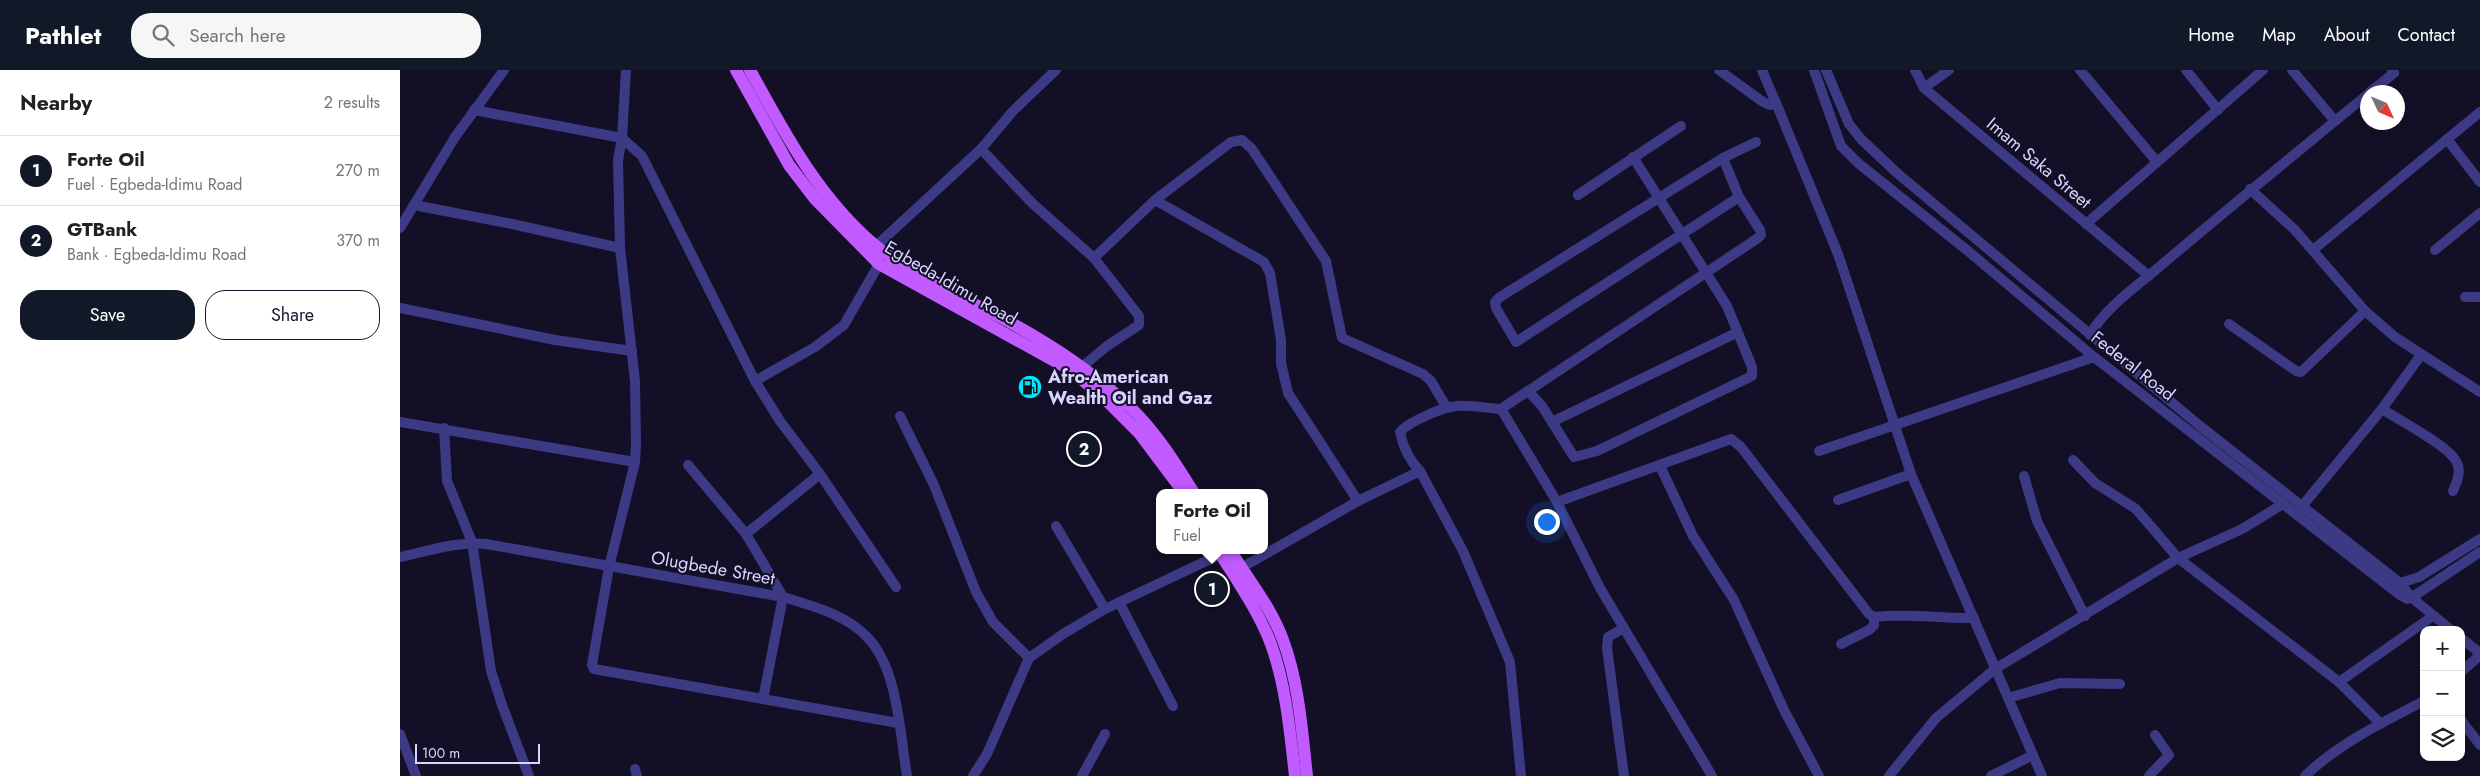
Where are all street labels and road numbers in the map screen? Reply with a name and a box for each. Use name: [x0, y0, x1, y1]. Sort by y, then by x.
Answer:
street label: Imam Saka Street: [1981, 111, 2098, 215]
street label: Egbeda-Idimu Road: [880, 234, 1022, 332]
street label: Federal Road: [2085, 325, 2181, 407]
street label: Olugbede Street: [649, 544, 778, 592]

